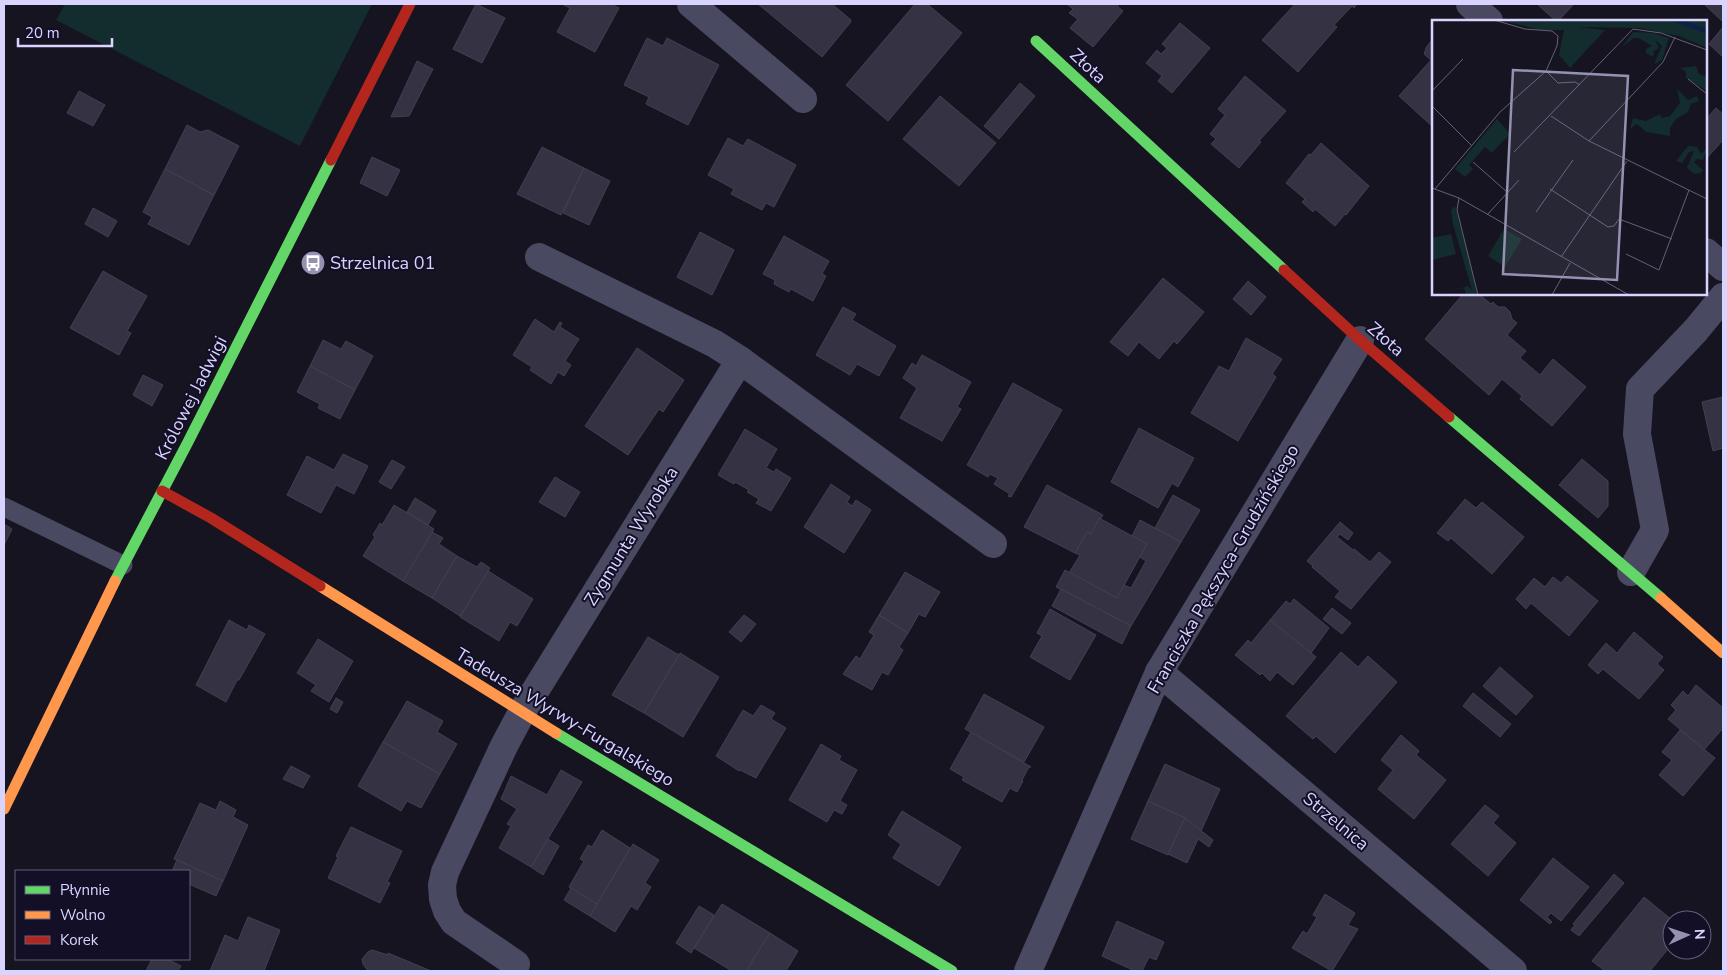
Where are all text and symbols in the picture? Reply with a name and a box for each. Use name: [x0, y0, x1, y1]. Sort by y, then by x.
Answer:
scale bar: [18, 15, 111, 47]
inset map: [1432, 20, 1707, 295]
text: 20 m: [25, 23, 60, 43]
street label: Złota: [1065, 43, 1111, 89]
bus stop icon: Strzelnica 01: [300, 250, 326, 276]
place label: Strzelnica 01: [330, 251, 435, 275]
street label: Złota: [1362, 316, 1410, 362]
street label: Królowej Jadwigi: [149, 332, 233, 464]
street label: Franciszka Pększyca-Grudzińskiego: [1142, 440, 1304, 698]
street label: Zygmunta Wyrobka: [578, 462, 684, 610]
street label: Tadeusza Wyrwy-Furgalskiego: [451, 642, 679, 792]
street label: Strzelnica: [1298, 786, 1374, 856]
legend: [15, 870, 190, 960]
text: Płynnie: [60, 880, 110, 900]
text: Wolno: [60, 905, 105, 925]
north arrow: [1662, 910, 1712, 960]
text: N: [1690, 929, 1709, 940]
text: Korek: [60, 930, 99, 950]

